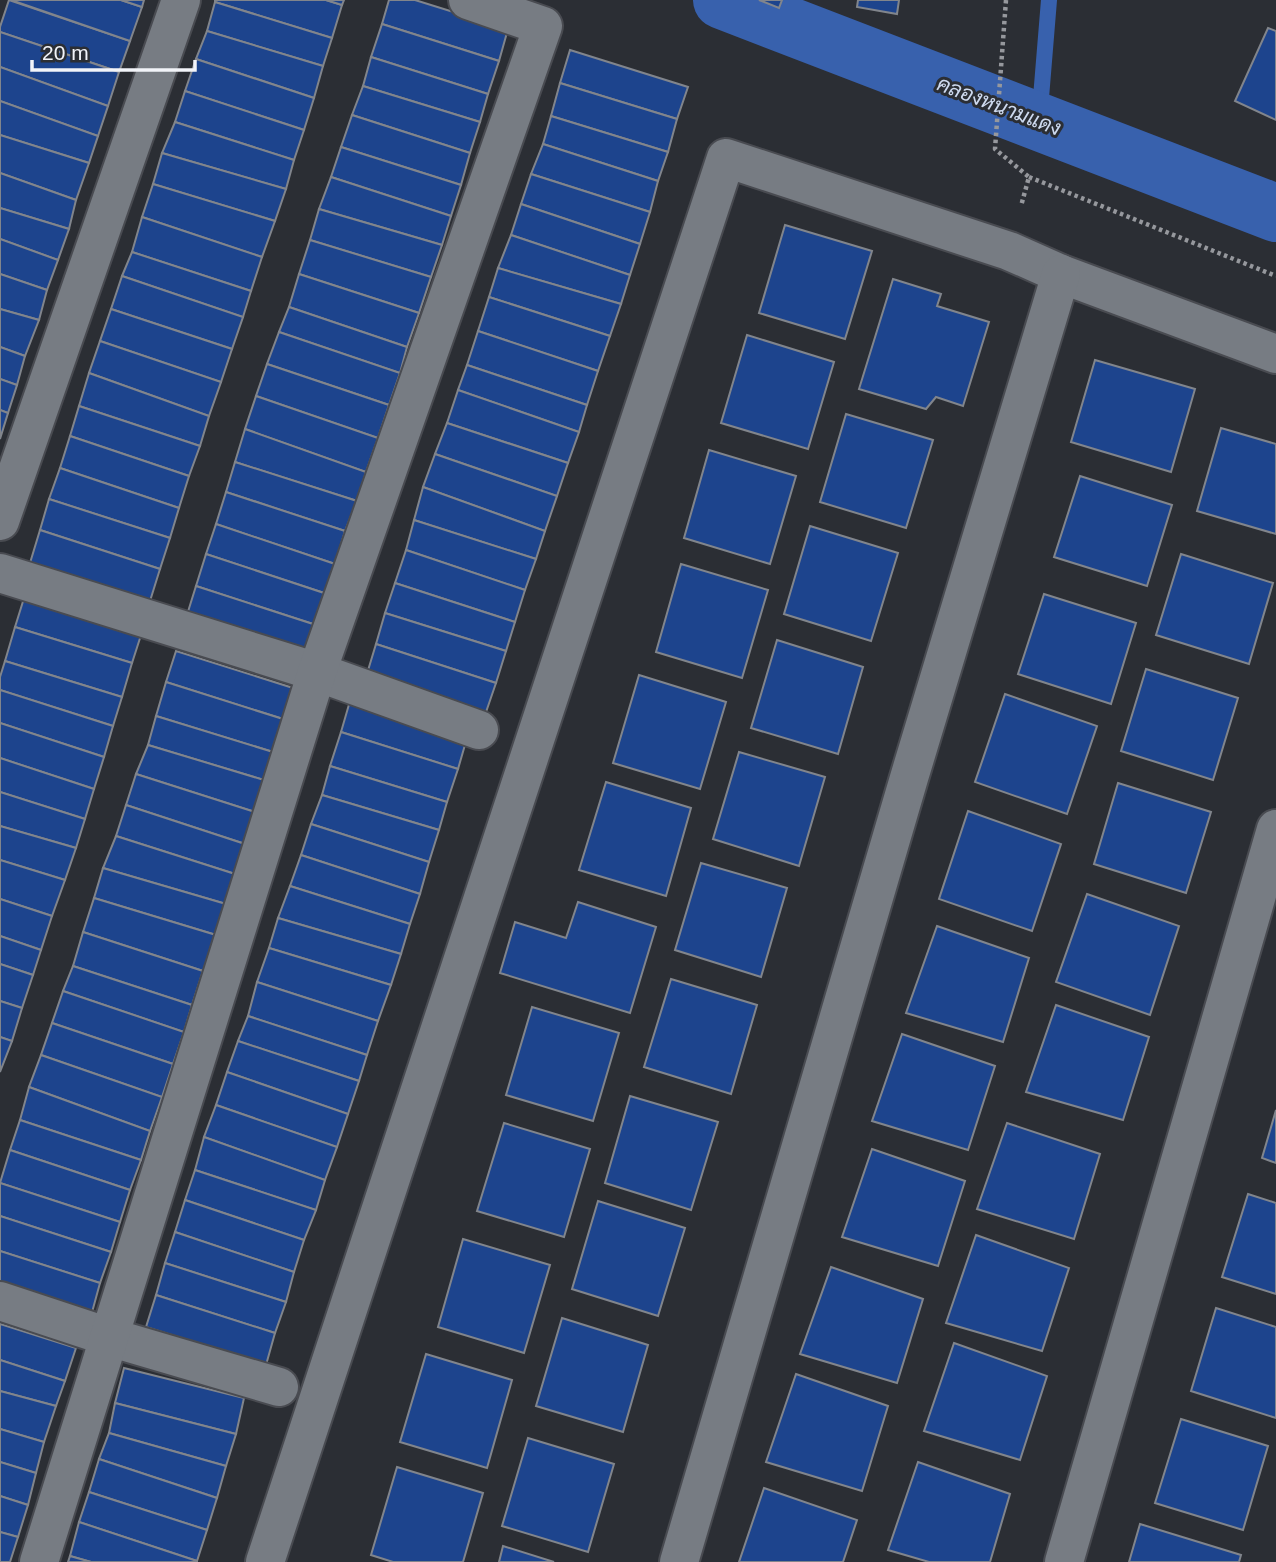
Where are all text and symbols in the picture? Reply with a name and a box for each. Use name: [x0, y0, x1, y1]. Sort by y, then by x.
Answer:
scale bar: [32, 28, 194, 72]
text: 20 m: [42, 41, 89, 64]
water label: คลองหนามแดง: [934, 71, 1064, 140]

